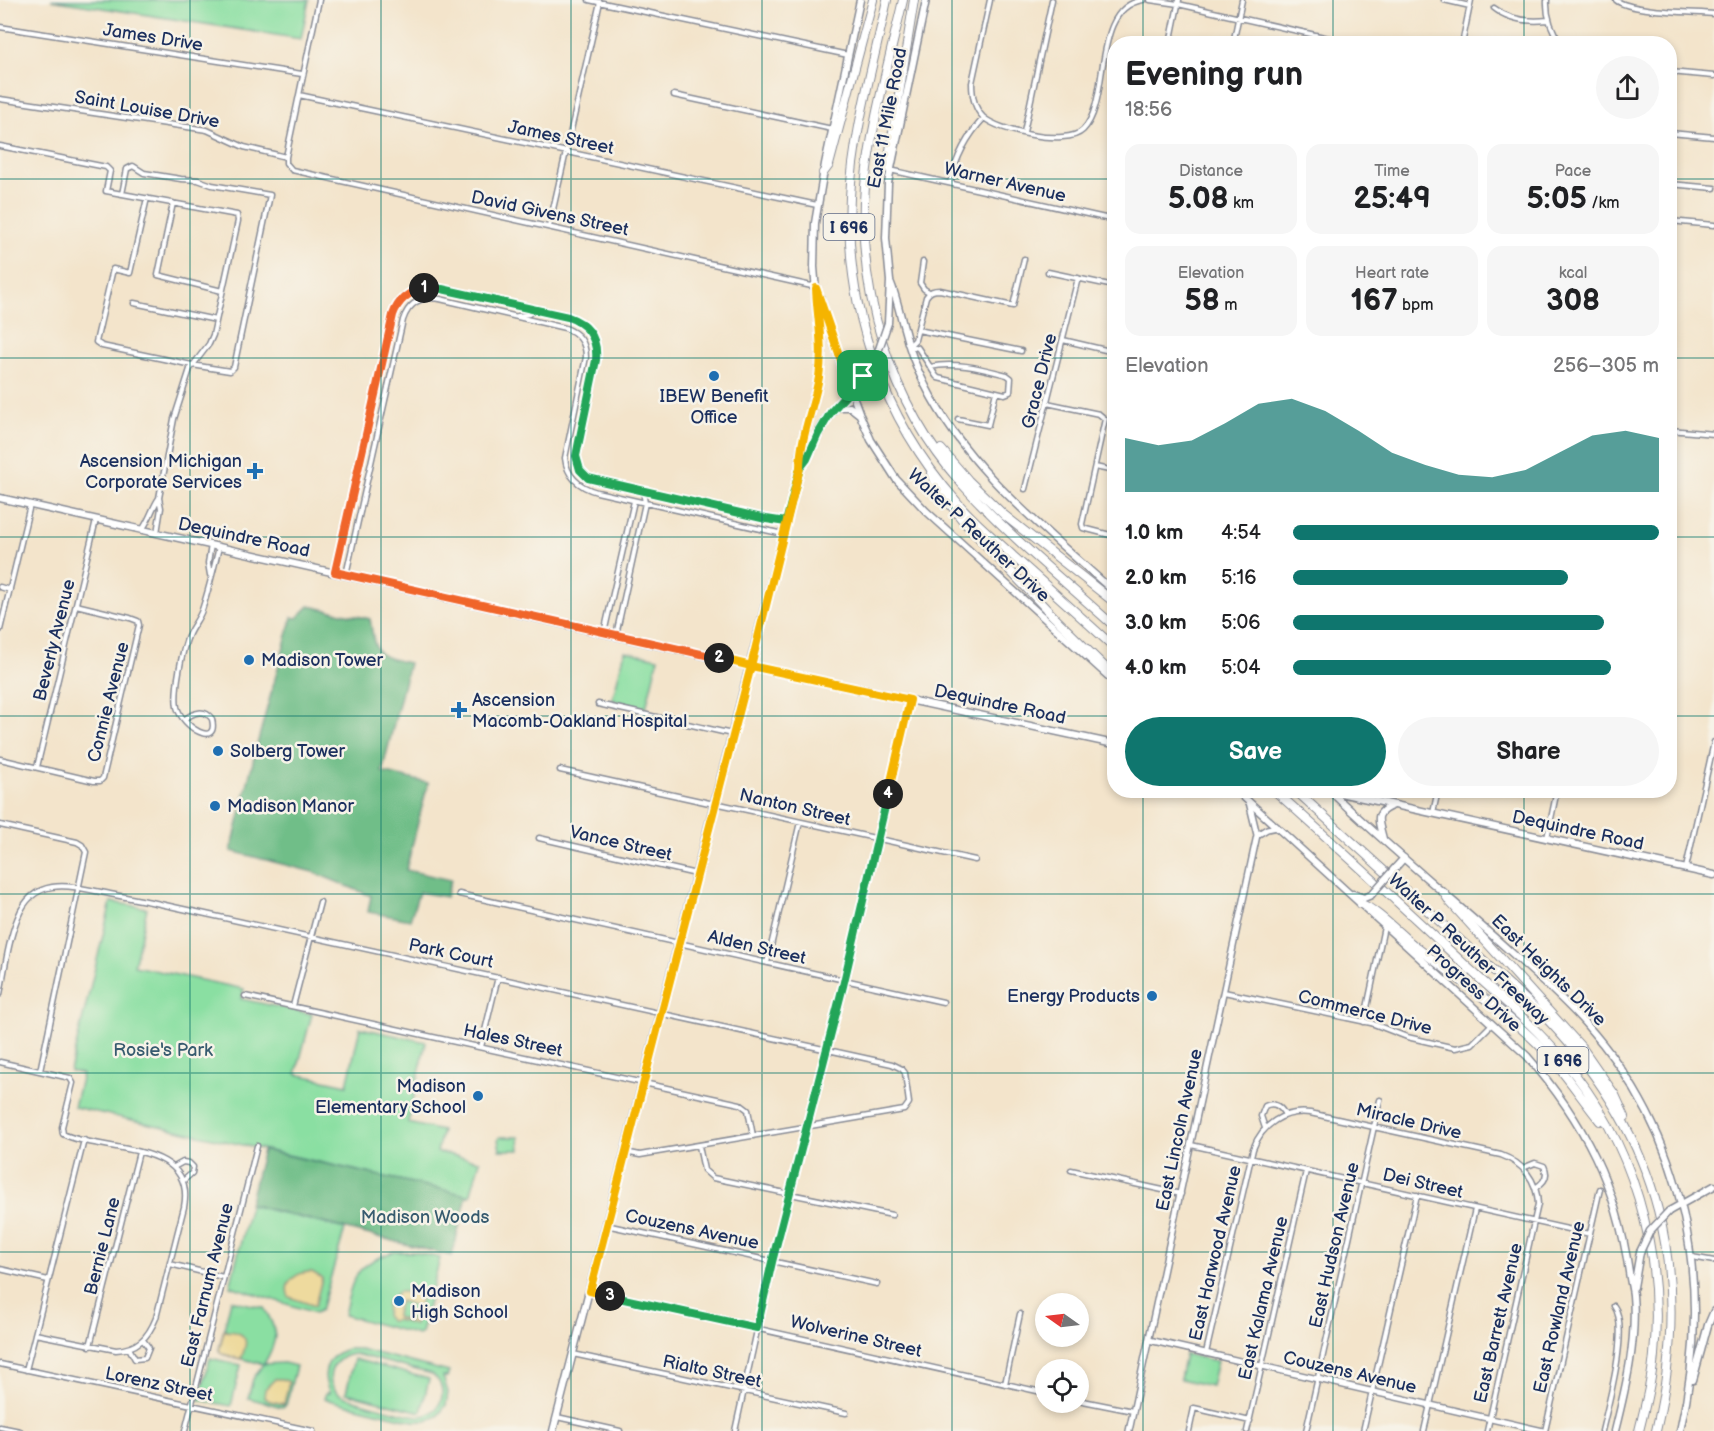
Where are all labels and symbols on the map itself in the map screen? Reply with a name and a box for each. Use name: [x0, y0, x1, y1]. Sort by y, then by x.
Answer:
street label: James Drive: [101, 19, 205, 56]
street label: East 11 Mile Road: [864, 46, 911, 190]
street label: Saint Louise Drive: [73, 86, 221, 133]
street label: James Street: [506, 116, 616, 159]
street label: Warner Avenue: [942, 158, 1068, 207]
street label: David Givens Street: [469, 187, 631, 241]
road number: I 696: [824, 214, 874, 240]
pin: 1: [409, 273, 439, 303]
street label: Grace Drive: [1018, 331, 1062, 431]
pin: [837, 350, 888, 401]
marker: IBEW Benefit Office: [707, 369, 721, 383]
place label: IBEW Benefit Office: [659, 386, 769, 428]
place label: Ascension Michigan Corporate Services: [80, 451, 242, 493]
marker: Ascension Michigan Corporate Services: [246, 462, 264, 480]
street label: Walter P Reuther Drive: [903, 464, 1054, 607]
street label: Dequindre Road: [176, 513, 312, 562]
street label: Beverly Avenue: [29, 577, 80, 703]
street label: Connie Avenue: [83, 639, 134, 765]
pin: 2: [704, 643, 734, 673]
place label: Madison Tower: [261, 650, 384, 671]
marker: Madison Tower: [242, 653, 256, 667]
street label: Dequindre Road: [932, 680, 1068, 729]
place label: Ascension Macomb-Oakland Hospital: [472, 690, 687, 732]
marker: Ascension Macomb-Oakland Hospital: [450, 701, 468, 719]
place label: Solberg Tower: [230, 741, 345, 762]
marker: Solberg Tower: [211, 744, 225, 758]
pin: 4: [873, 779, 903, 809]
street label: Nanton Street: [737, 785, 853, 831]
place label: Madison Manor: [227, 796, 354, 817]
marker: Madison Manor: [208, 799, 222, 813]
street label: Dequindre Road: [1510, 806, 1646, 855]
street label: Vance Street: [568, 822, 674, 866]
street label: Walter P Reuther Freeway: [1384, 869, 1554, 1030]
street label: East Heights Drive: [1487, 910, 1611, 1031]
street label: Alden Street: [706, 926, 808, 969]
street label: Park Court: [407, 934, 496, 973]
street label: Progress Drive: [1422, 940, 1525, 1036]
place label: Energy Products: [1007, 986, 1140, 1007]
street label: Commerce Drive: [1296, 986, 1434, 1039]
marker: Energy Products: [1145, 989, 1159, 1003]
street label: Hales Street: [461, 1020, 565, 1061]
park label: Rosie's Park: [113, 1040, 213, 1061]
street label: East Lincoln Avenue: [1152, 1047, 1207, 1213]
road number: I 696: [1538, 1047, 1588, 1073]
place label: Madison Elementary School: [315, 1076, 466, 1118]
marker: Madison Elementary School: [471, 1089, 485, 1103]
street label: Miracle Drive: [1354, 1099, 1464, 1144]
street label: East Hudson Avenue: [1305, 1160, 1364, 1330]
street label: East Harwood Avenue: [1185, 1163, 1246, 1343]
street label: Dei Street: [1381, 1164, 1466, 1203]
street label: Bernie Lane: [80, 1195, 125, 1297]
street label: East Farnum Avenue: [177, 1201, 238, 1369]
street label: Couzens Avenue: [623, 1205, 761, 1254]
park label: Madison Woods: [361, 1207, 489, 1228]
street label: East Kalama Avenue: [1234, 1214, 1293, 1382]
street label: East Rowland Avenue: [1529, 1219, 1590, 1395]
street label: East Barrett Avenue: [1470, 1241, 1527, 1405]
place label: Madison High School: [411, 1281, 508, 1323]
pin: 3: [595, 1281, 625, 1311]
north arrow: [1035, 1293, 1089, 1347]
marker: Madison High School: [392, 1294, 406, 1308]
street label: Wolverine Street: [788, 1311, 924, 1362]
street label: Couzens Avenue: [1281, 1347, 1419, 1398]
street label: Rialto Street: [661, 1351, 764, 1392]
street label: Lorenz Street: [103, 1363, 215, 1406]

